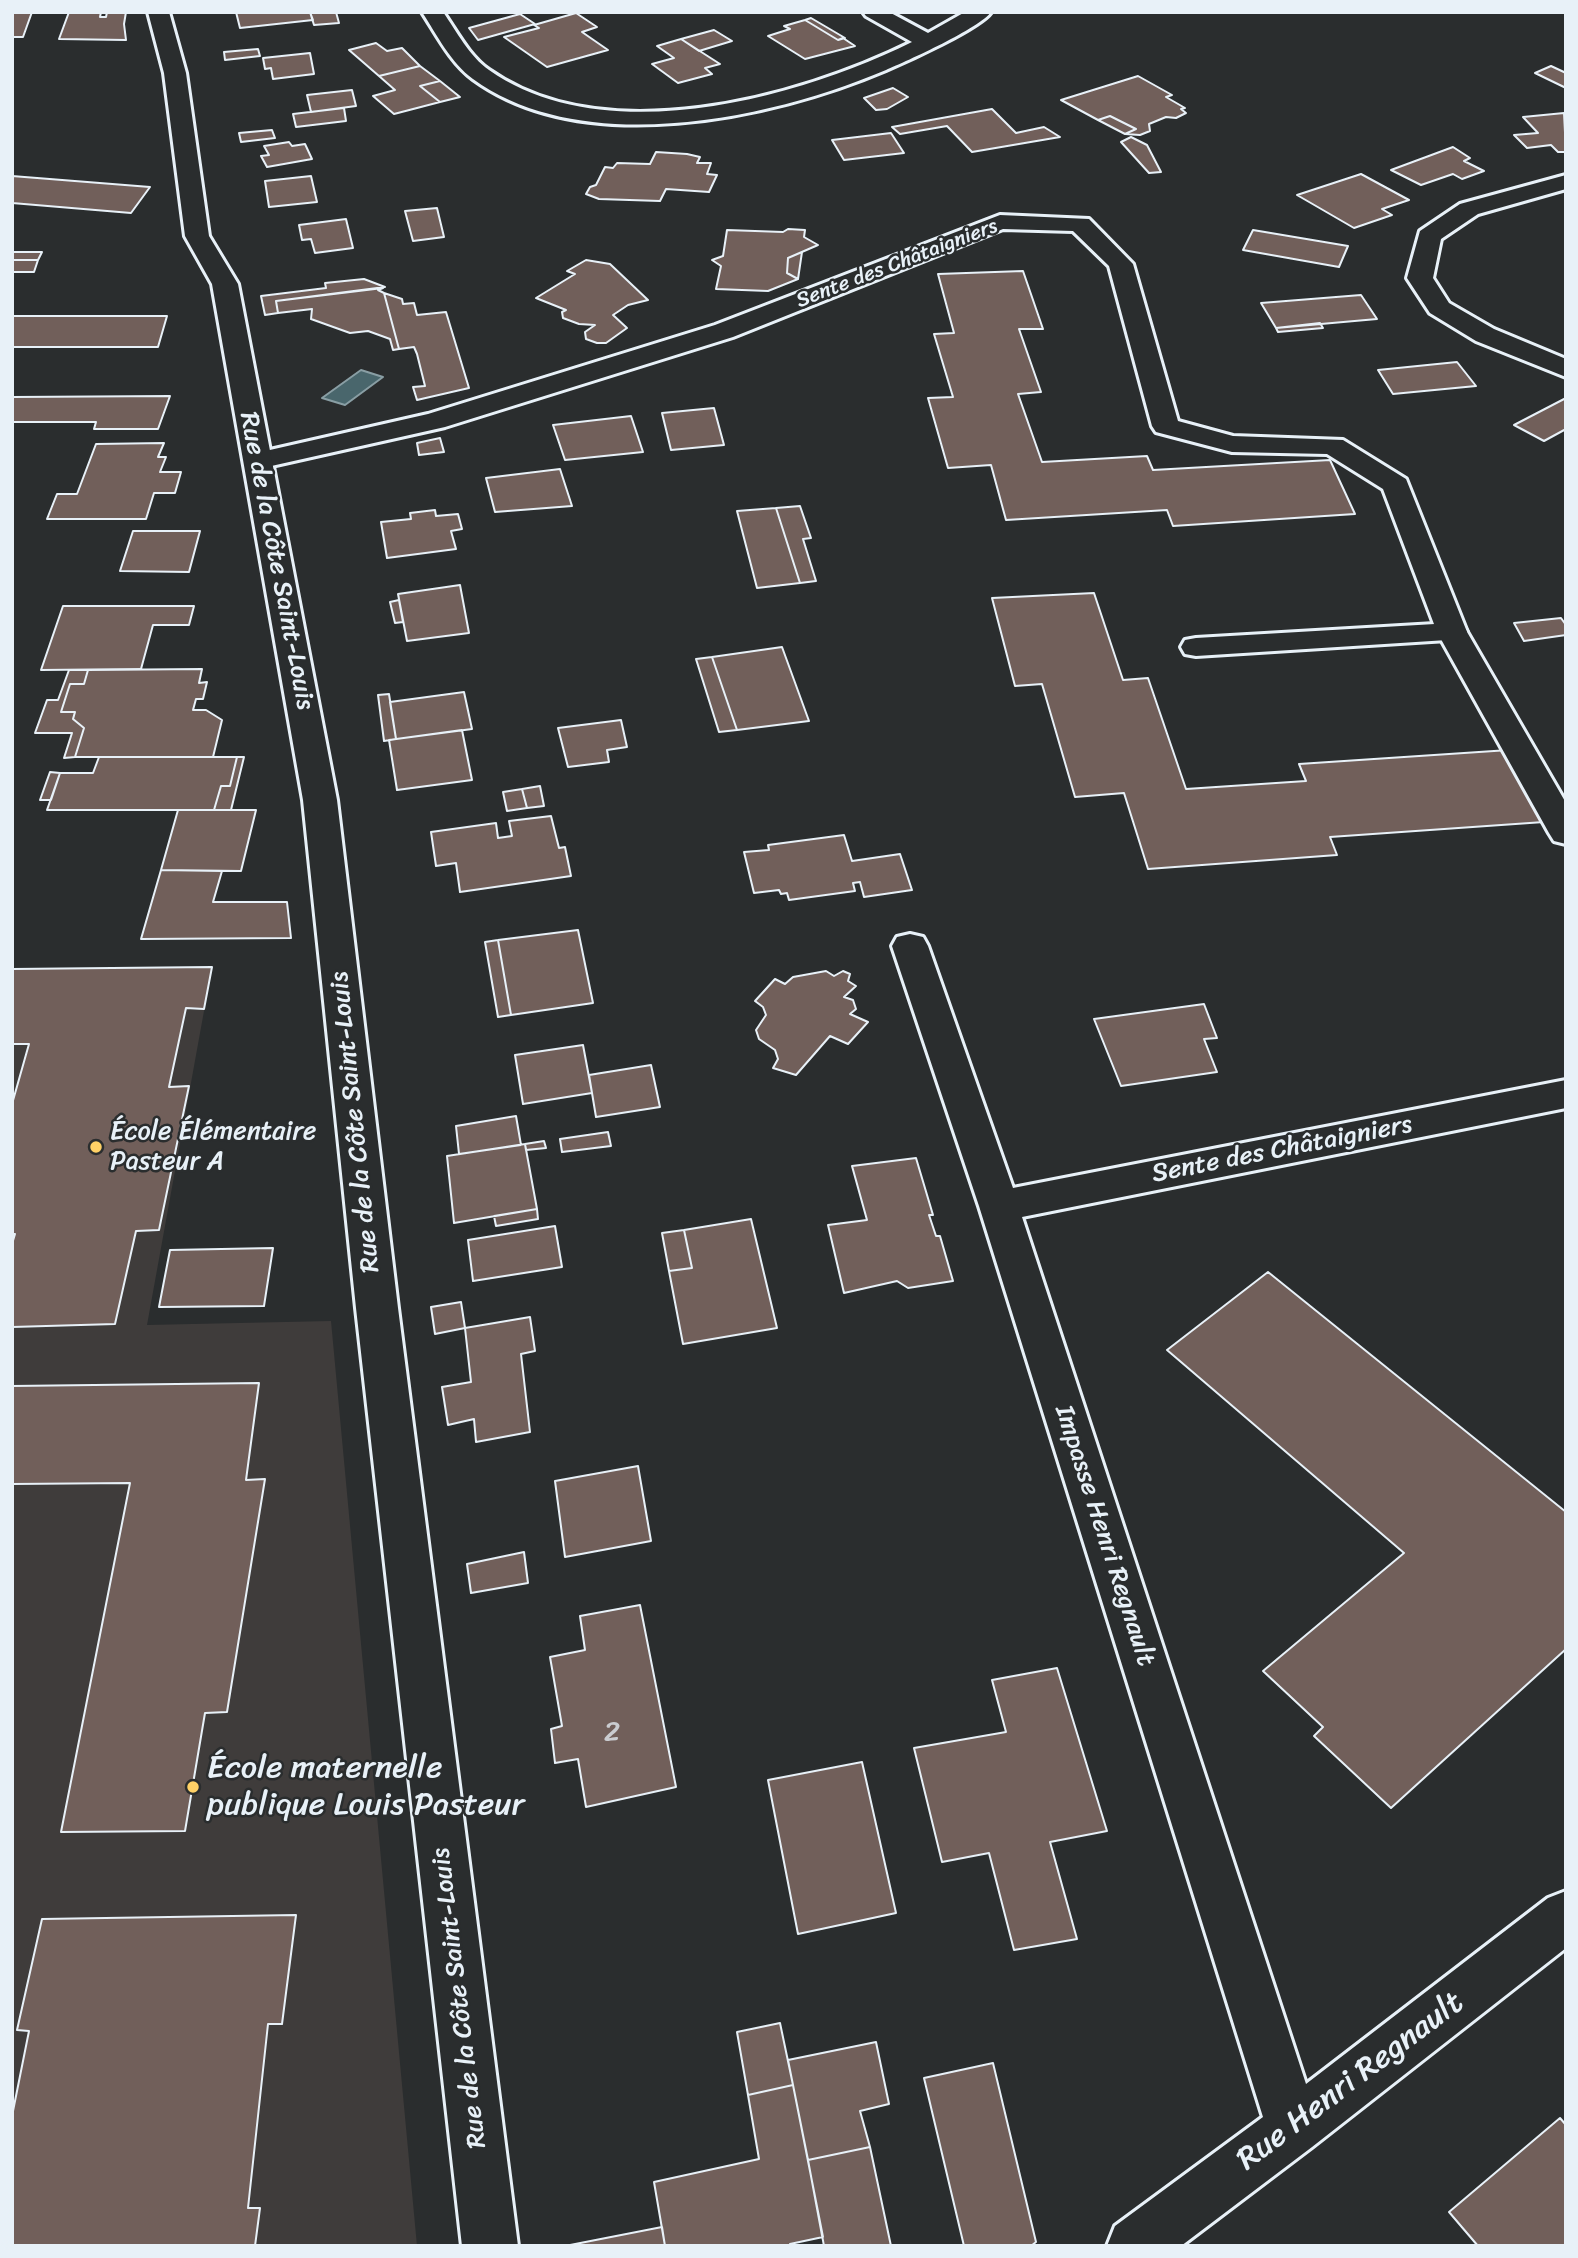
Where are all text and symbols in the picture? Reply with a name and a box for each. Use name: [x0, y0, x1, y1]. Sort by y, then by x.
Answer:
street label: Sente des Châtaigniers: [793, 214, 1001, 314]
street label: Rue de la Côte Saint-Louis: [232, 410, 320, 712]
street label: Rue de la Côte Saint-Louis: [325, 970, 387, 1274]
street label: Sente des Châtaigniers: [1149, 1109, 1415, 1191]
place label: École Élémentaire Pasteur A: [110, 1116, 316, 1178]
marker: École Élémentaire Pasteur A: [88, 1139, 104, 1155]
street label: Impasse Henri Regnault: [1047, 1402, 1161, 1670]
house number: 2: [604, 1716, 620, 1750]
place label: École maternelle publique Louis Pasteur: [207, 1750, 525, 1825]
marker: École maternelle publique Louis Pasteur: [185, 1779, 201, 1795]
street label: Rue de la Côte Saint-Louis: [426, 1846, 494, 2150]
street label: Rue Henri Regnault: [1230, 1984, 1472, 2180]

